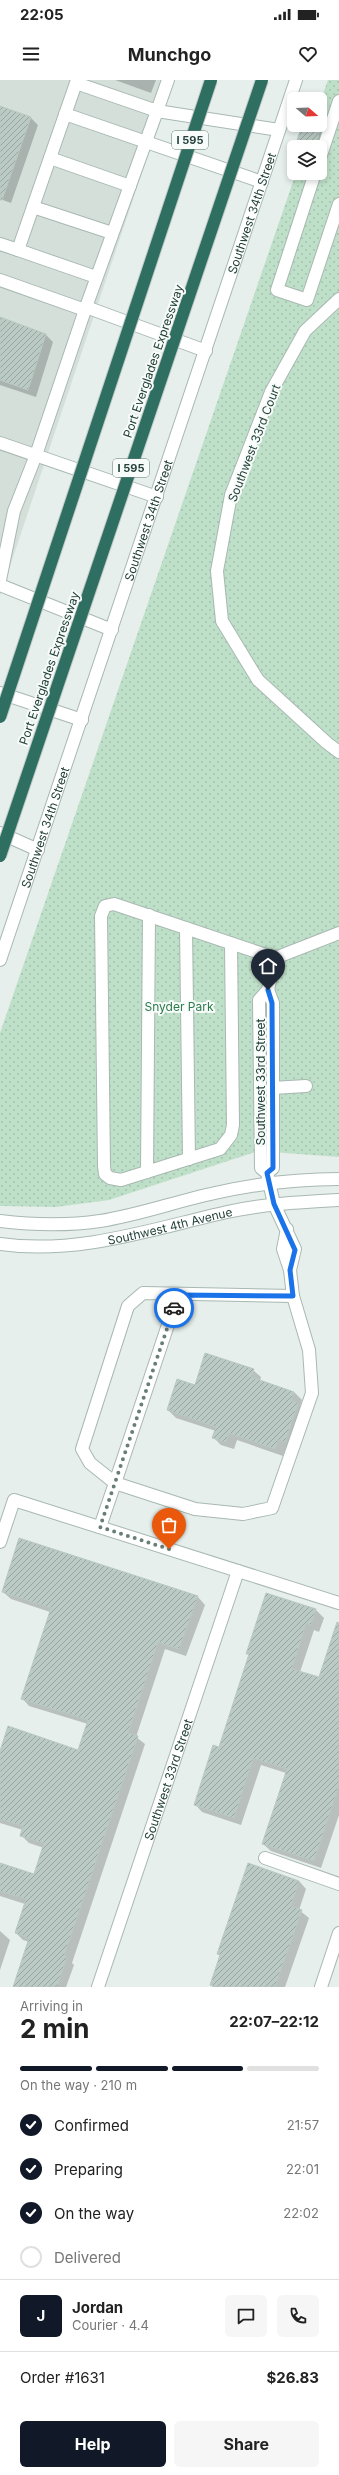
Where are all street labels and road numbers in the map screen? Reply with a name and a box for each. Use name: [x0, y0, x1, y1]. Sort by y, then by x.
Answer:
road number: I 595: [172, 131, 208, 149]
street label: Southwest 34th Street: [224, 151, 279, 276]
street label: Port Everglades Expressway: [120, 282, 186, 440]
street label: Southwest 33rd Court: [225, 382, 283, 504]
street label: Southwest 34th Street: [121, 458, 175, 583]
road number: I 595: [113, 459, 149, 477]
street label: Port Everglades Expressway: [16, 589, 82, 747]
street label: Southwest 34th Street: [17, 765, 72, 890]
street label: Southwest 33rd Street: [253, 1018, 268, 1145]
street label: Southwest 4th Avenue: [106, 1204, 234, 1247]
street label: Southwest 33rd Street: [140, 1717, 195, 1842]

